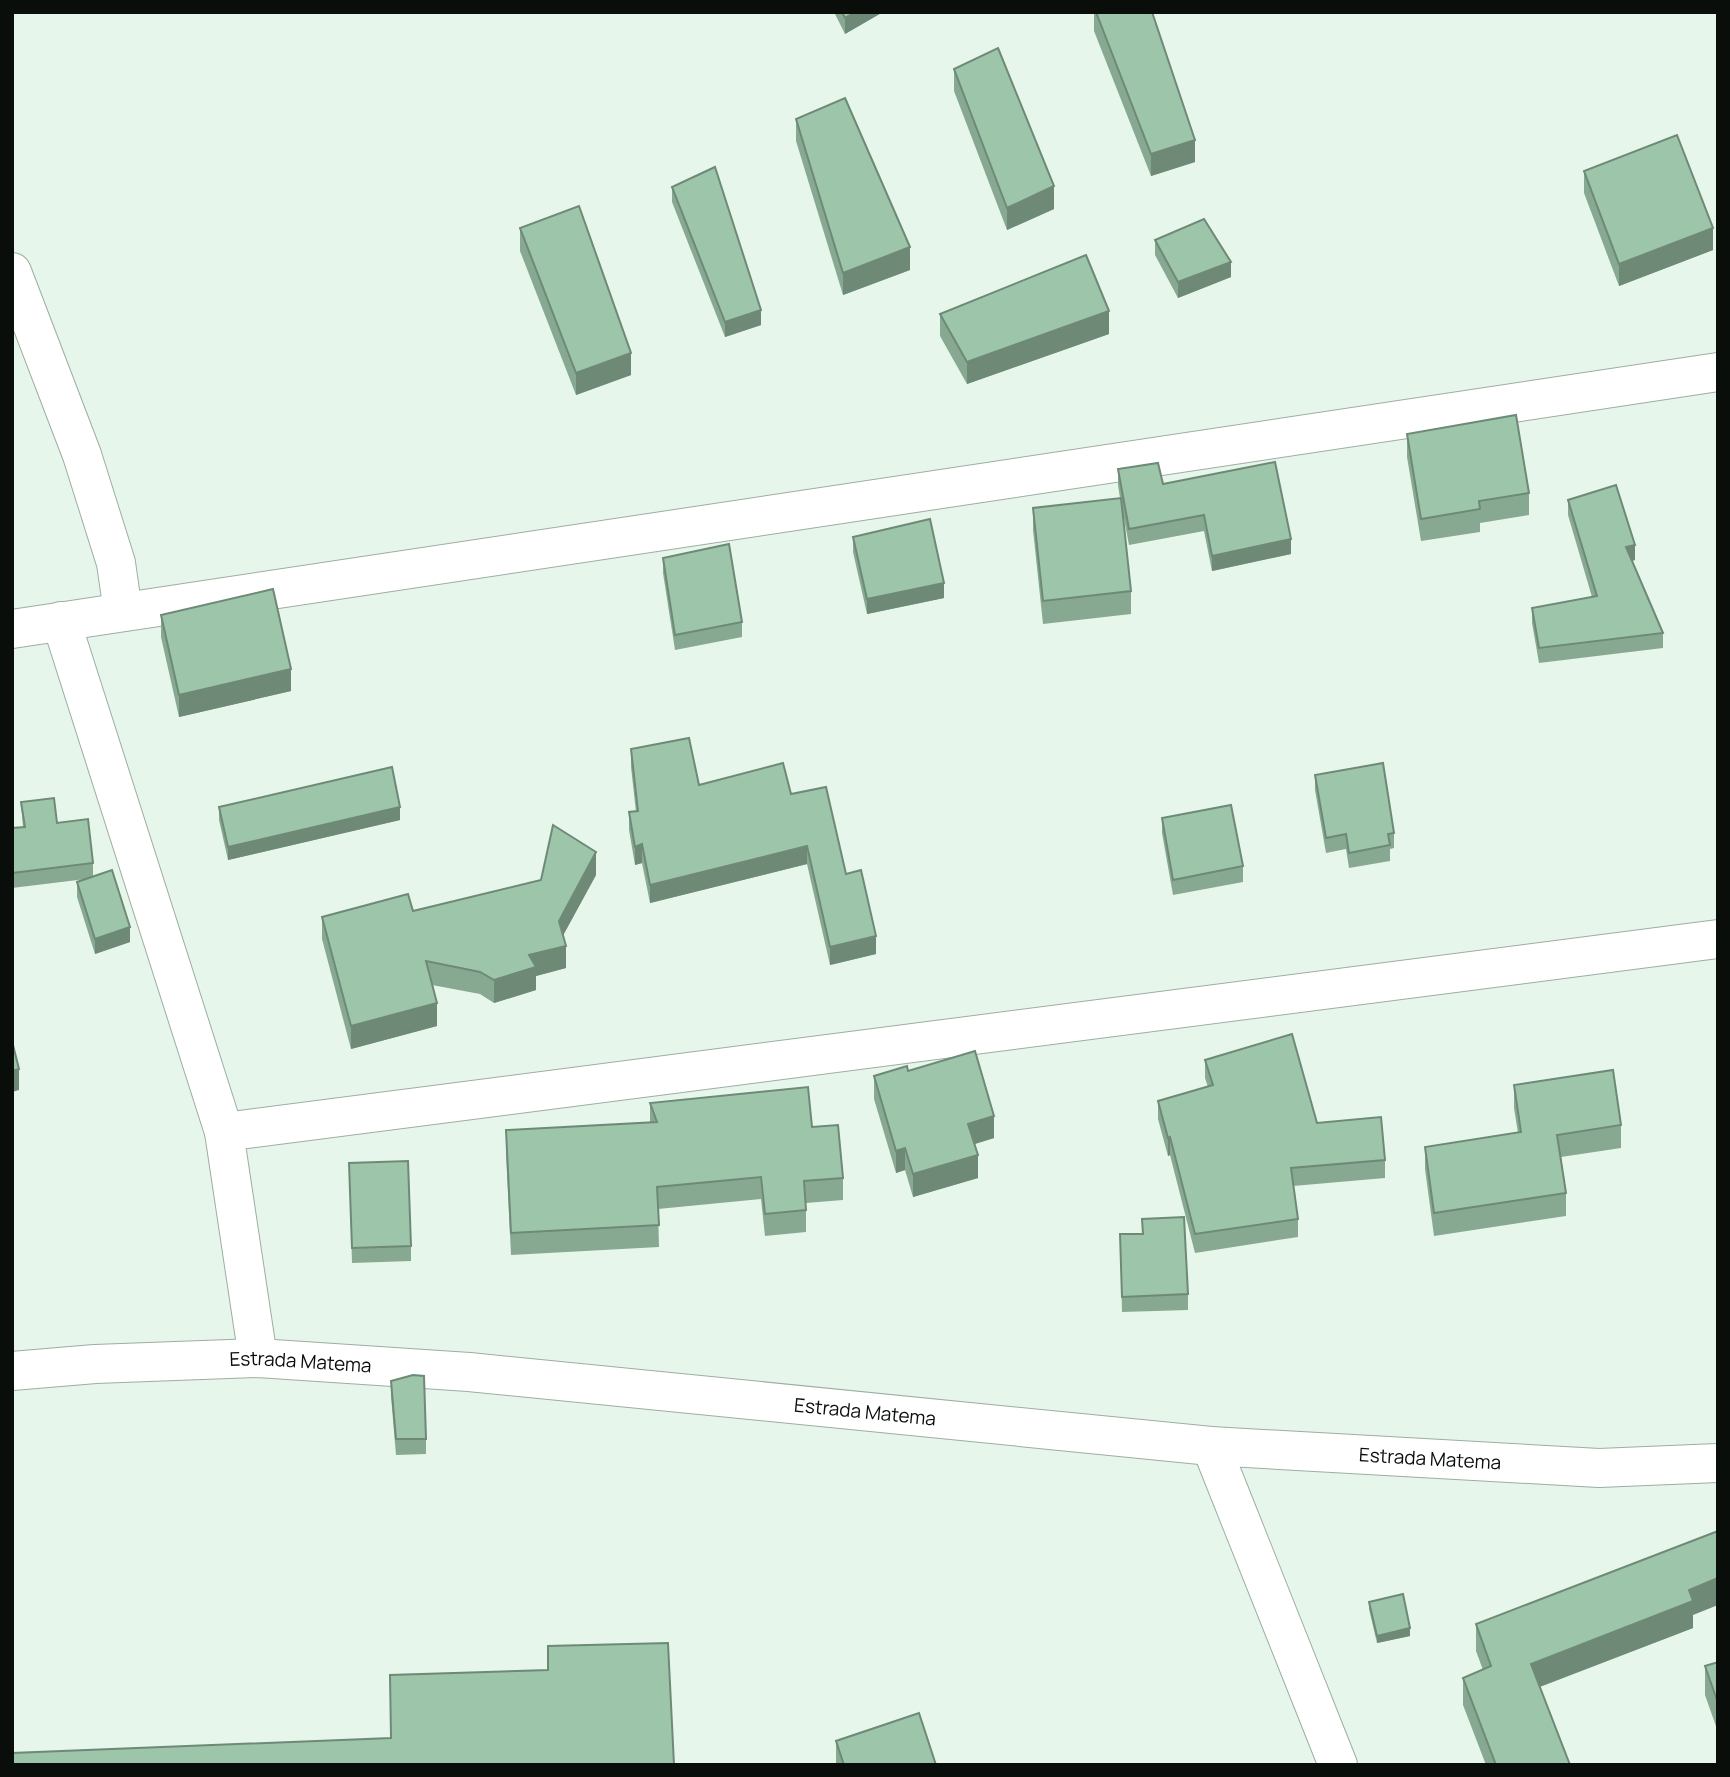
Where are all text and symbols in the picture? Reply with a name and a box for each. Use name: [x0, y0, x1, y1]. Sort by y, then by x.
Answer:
street label: Estrada Matema: [229, 1345, 372, 1379]
street label: Estrada Matema: [793, 1392, 937, 1432]
street label: Estrada Matema: [1358, 1441, 1502, 1475]

